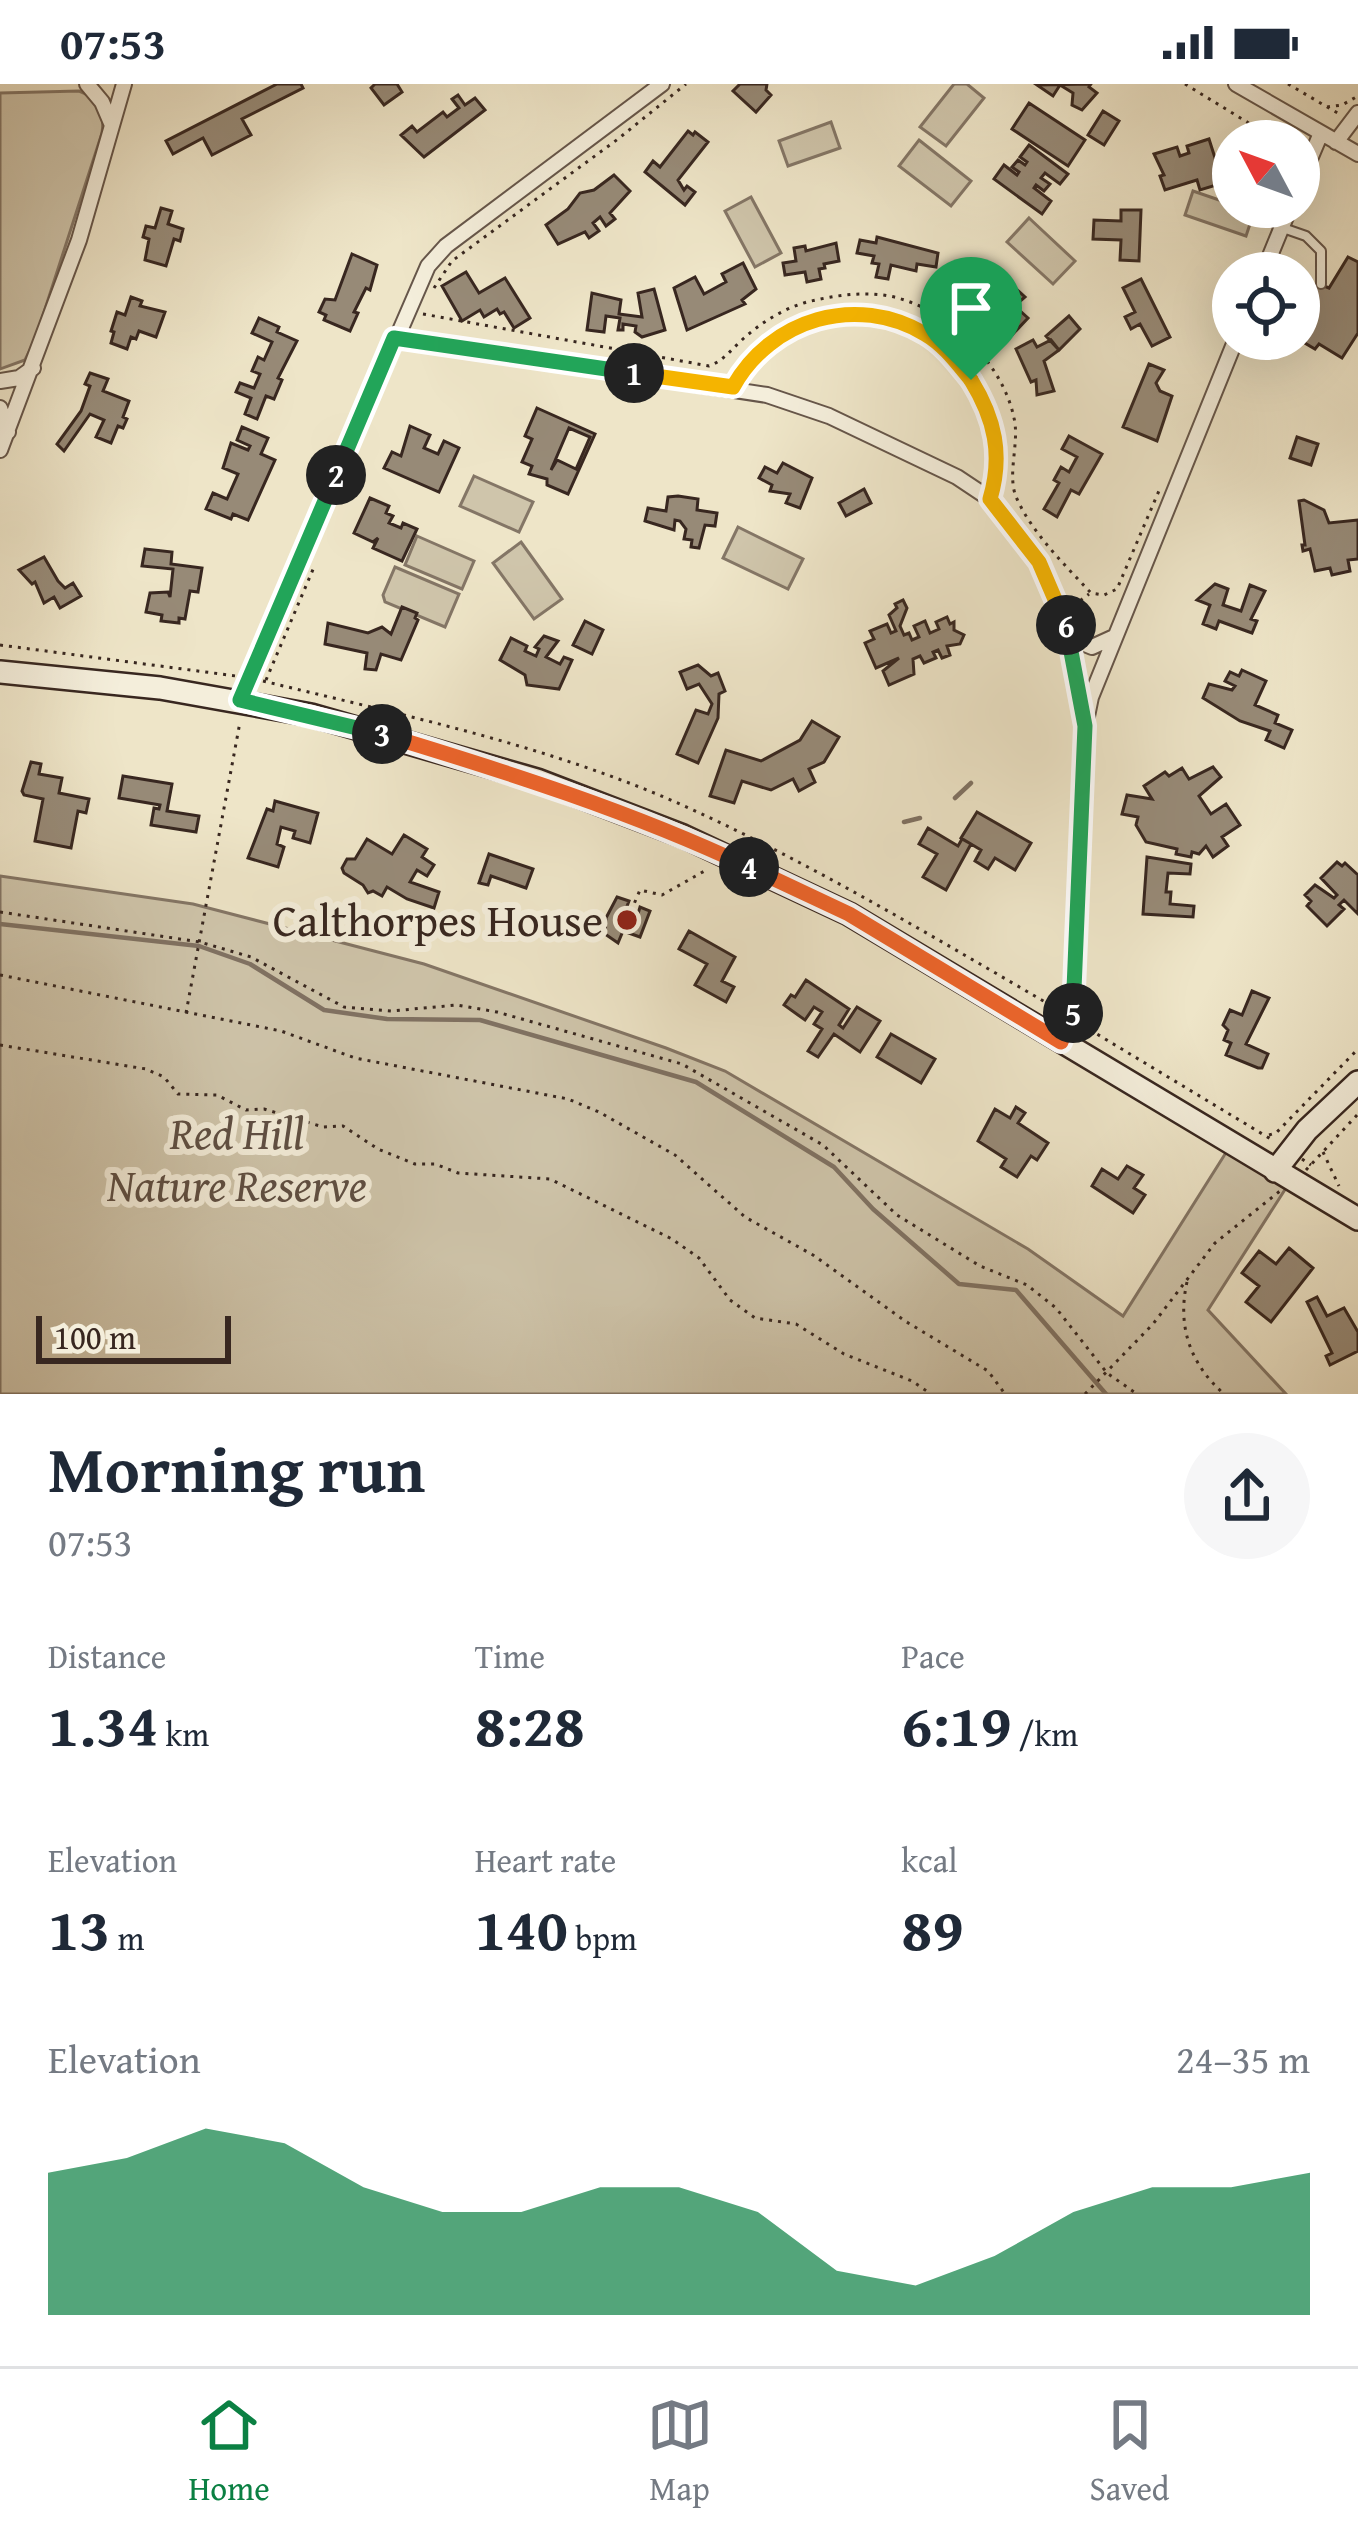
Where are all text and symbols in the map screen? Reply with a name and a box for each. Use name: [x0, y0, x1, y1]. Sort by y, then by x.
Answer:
text: 07:53: [60, 10, 166, 75]
north arrow: [1212, 120, 1320, 228]
map controls: [1212, 120, 1320, 360]
button: locate: [1212, 252, 1320, 360]
pin: [920, 257, 1022, 380]
icon: arrive: [938, 275, 1004, 341]
pin: 1: [604, 343, 664, 403]
text: 1: [625, 349, 643, 397]
pin: 2: [306, 445, 366, 505]
text: 2: [327, 451, 345, 499]
pin: 6: [1036, 595, 1096, 655]
text: 6: [1057, 601, 1075, 649]
pin: 3: [352, 704, 412, 764]
text: 3: [373, 710, 391, 758]
pin: 4: [719, 837, 779, 897]
text: 4: [740, 843, 758, 891]
place label: Calthorpes House: [273, 887, 603, 952]
marker: Calthorpes House: [614, 907, 640, 933]
pin: 5: [1043, 983, 1103, 1043]
text: 5: [1064, 989, 1082, 1037]
park label: Red Hill Nature Reserve: [106, 1100, 367, 1217]
scale bar: [36, 1310, 231, 1363]
text: 100 m: [54, 1313, 136, 1361]
text: Morning run: [48, 1419, 425, 1516]
button: share: [1184, 1433, 1310, 1559]
text: 07:53: [48, 1513, 133, 1570]
text: Distance: [48, 1632, 166, 1680]
text: Time: [475, 1632, 545, 1680]
text: Pace: [901, 1632, 965, 1680]
text: 1.34: [48, 1680, 158, 1768]
text: 8:28: [475, 1680, 585, 1768]
text: 6:19: [901, 1680, 1012, 1768]
text: km: [158, 1710, 209, 1758]
text: /km: [1012, 1710, 1078, 1758]
text: Elevation: [48, 1836, 177, 1884]
text: Heart rate: [475, 1836, 616, 1884]
text: kcal: [901, 1836, 958, 1884]
text: 13: [48, 1884, 110, 1972]
text: 140: [475, 1884, 568, 1972]
text: 89: [901, 1884, 964, 1972]
text: m: [110, 1914, 144, 1962]
text: bpm: [568, 1914, 637, 1962]
text: Elevation: [48, 2030, 201, 2087]
text: 24–35 m: [1176, 2030, 1310, 2087]
tab: Home: [188, 2392, 270, 2512]
tab: Map: [647, 2392, 713, 2512]
tab: Saved: [1090, 2392, 1170, 2512]

